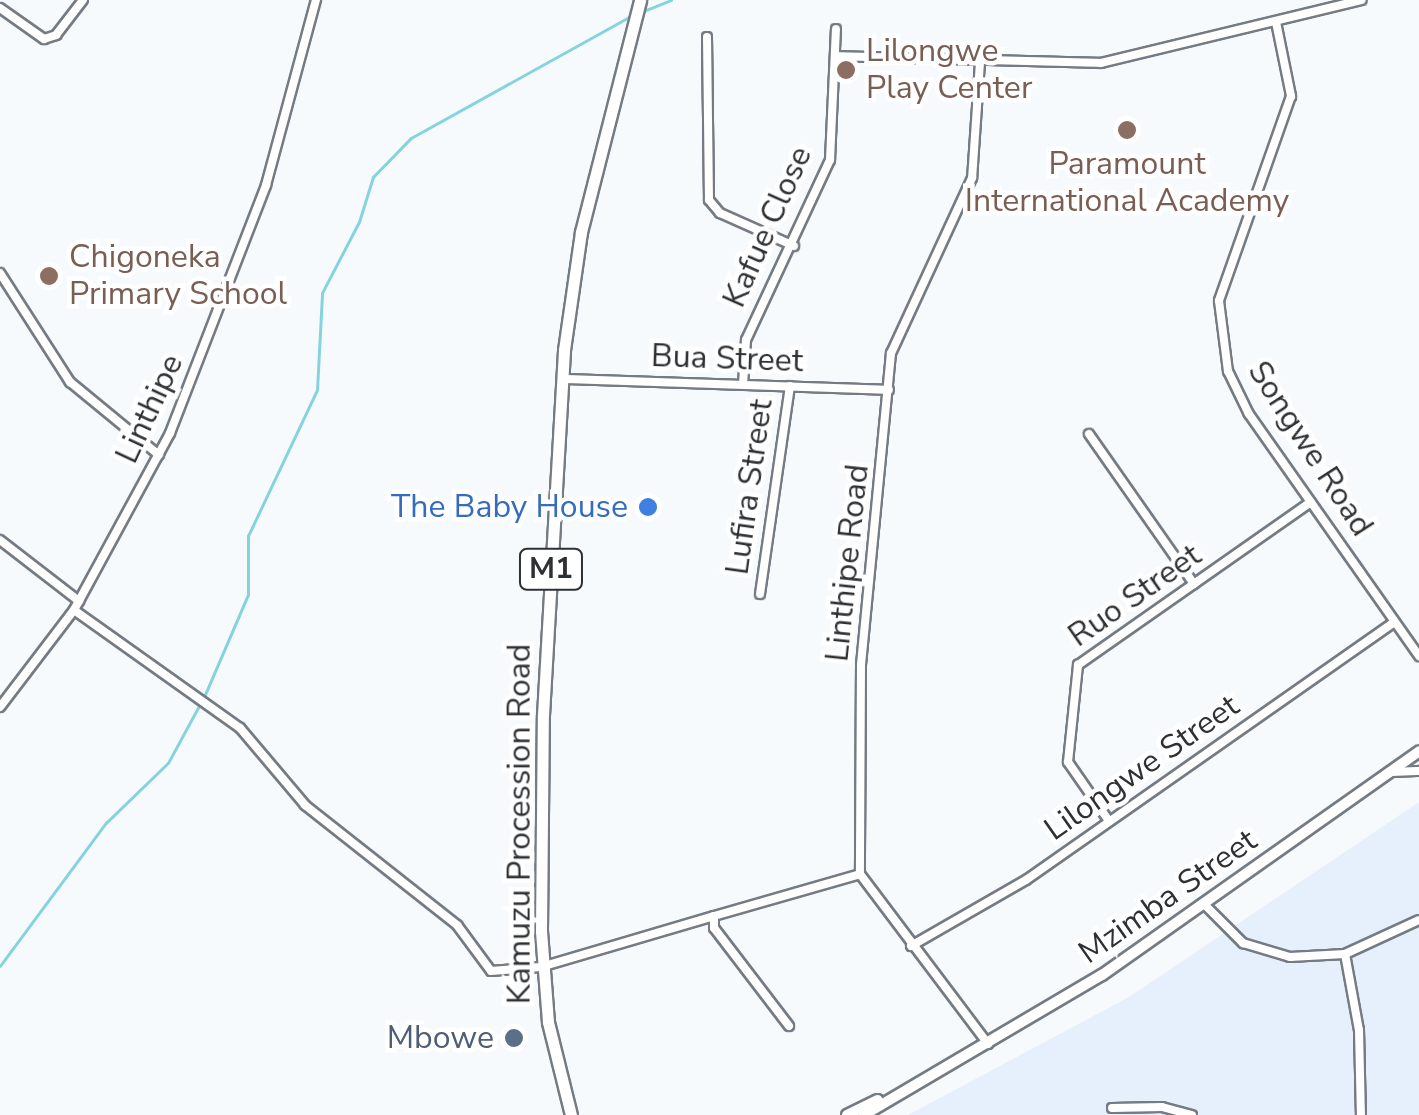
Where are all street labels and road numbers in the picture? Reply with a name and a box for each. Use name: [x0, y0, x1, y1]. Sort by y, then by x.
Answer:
street label: Kafue Close: [716, 141, 820, 313]
street label: Bua Street: [650, 337, 804, 381]
street label: Linthipe: [108, 349, 192, 469]
street label: Songwe Road: [1239, 354, 1381, 544]
street label: Lufira Street: [719, 397, 781, 577]
street label: Linthipe Road: [819, 462, 877, 664]
street label: Ruo Street: [1061, 536, 1209, 656]
road number: M1: [518, 544, 584, 594]
street label: Kamuzu Procession Road: [501, 644, 539, 1004]
street label: Lilongwe Street: [1038, 687, 1246, 849]
street label: Mzimba Street: [1072, 822, 1264, 972]

